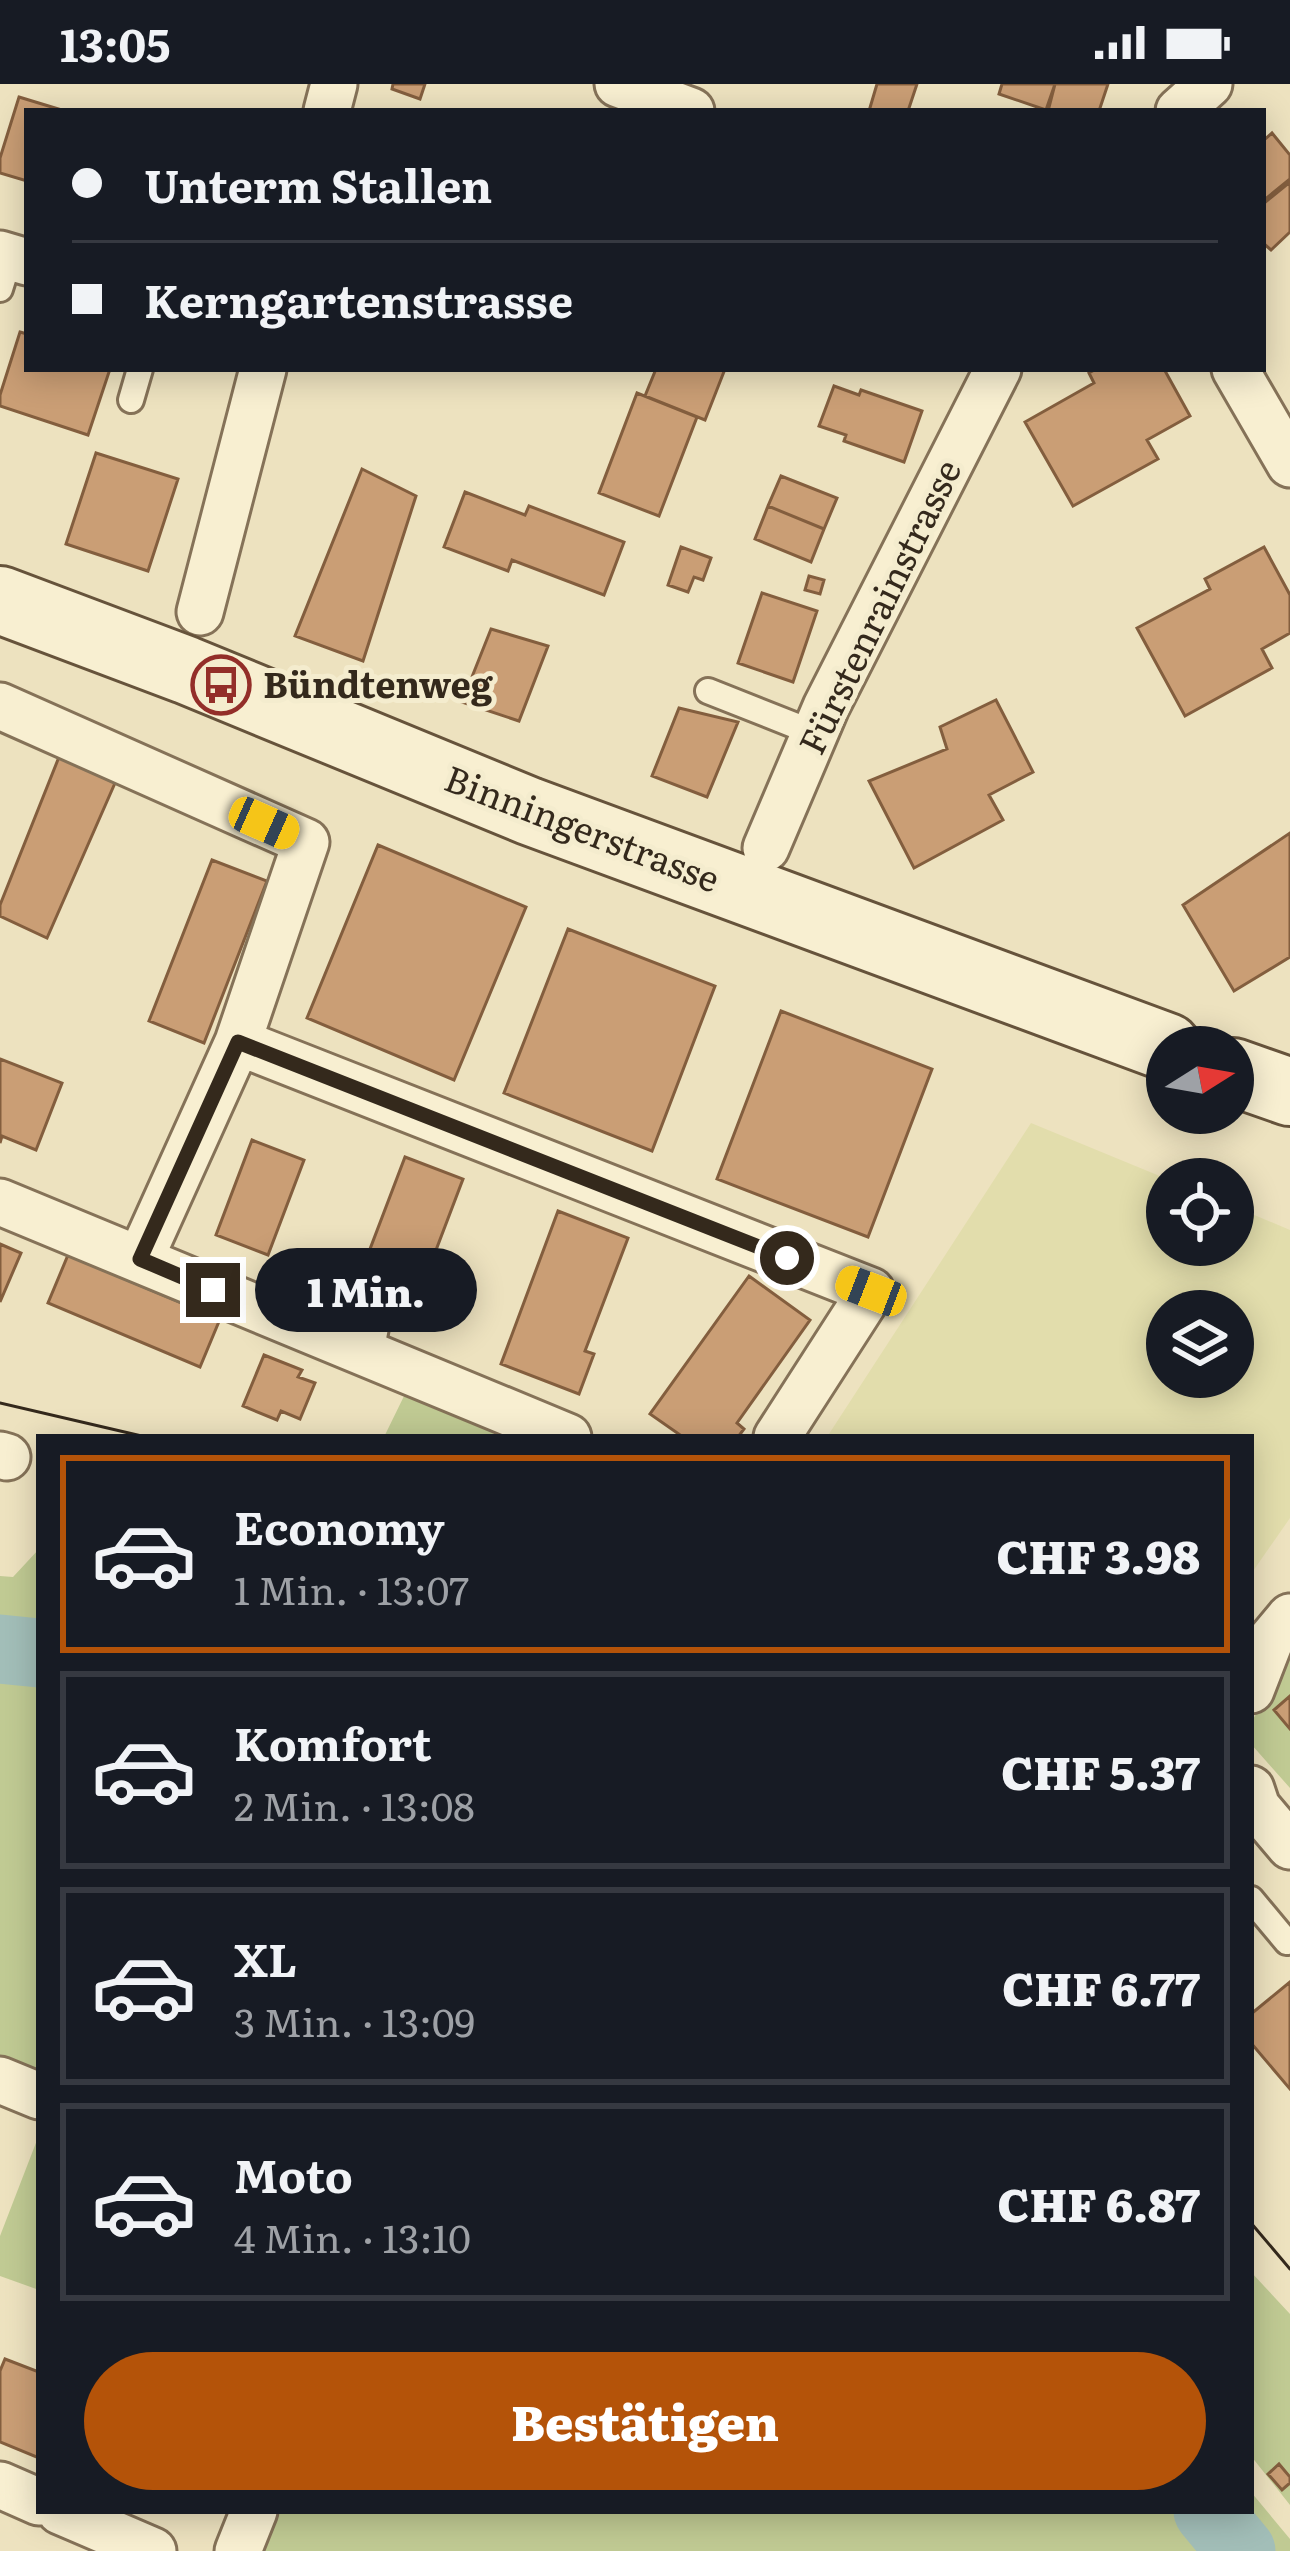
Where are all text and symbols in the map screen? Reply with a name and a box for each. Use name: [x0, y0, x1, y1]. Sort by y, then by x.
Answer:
text: 13:05: [60, 9, 171, 76]
text: Unterm Stallen: [144, 150, 492, 217]
text: Kerngartenstrasse: [144, 265, 573, 332]
street label: Fürstenrainstrasse: [783, 449, 972, 762]
bus stop icon: Bündtenweg: [190, 654, 252, 716]
place label: Bündtenweg: [263, 656, 494, 709]
street label: Binningerstrasse: [438, 750, 728, 903]
car: [224, 792, 304, 854]
north arrow: [1146, 1026, 1254, 1134]
map controls: [1146, 1026, 1254, 1398]
button: locate: [1146, 1158, 1254, 1266]
route start: [760, 1231, 814, 1285]
callout: 1 Min.: [255, 1248, 477, 1332]
text: 1 Min.: [307, 1261, 425, 1319]
car: [831, 1261, 911, 1321]
route end: [186, 1263, 240, 1317]
button: layers: [1146, 1290, 1254, 1398]
text: Economy: [234, 1492, 445, 1559]
icon: car: [90, 1500, 198, 1608]
text: CHF 3.98: [996, 1521, 1200, 1588]
text: 1 Min. · 13:07: [234, 1559, 469, 1617]
text: Komfort: [234, 1708, 432, 1775]
icon: car: [90, 1716, 198, 1824]
text: CHF 5.37: [1001, 1737, 1200, 1804]
text: 2 Min. · 13:08: [234, 1775, 475, 1833]
text: XL: [234, 1924, 297, 1991]
icon: car: [90, 1932, 198, 2040]
text: CHF 6.77: [1002, 1953, 1200, 2020]
text: 3 Min. · 13:09: [234, 1991, 475, 2049]
text: Moto: [234, 2140, 353, 2207]
icon: car: [90, 2148, 198, 2256]
text: CHF 6.87: [997, 2169, 1200, 2236]
text: 4 Min. · 13:10: [234, 2207, 471, 2265]
button: Bestätigen: [84, 2352, 1206, 2490]

